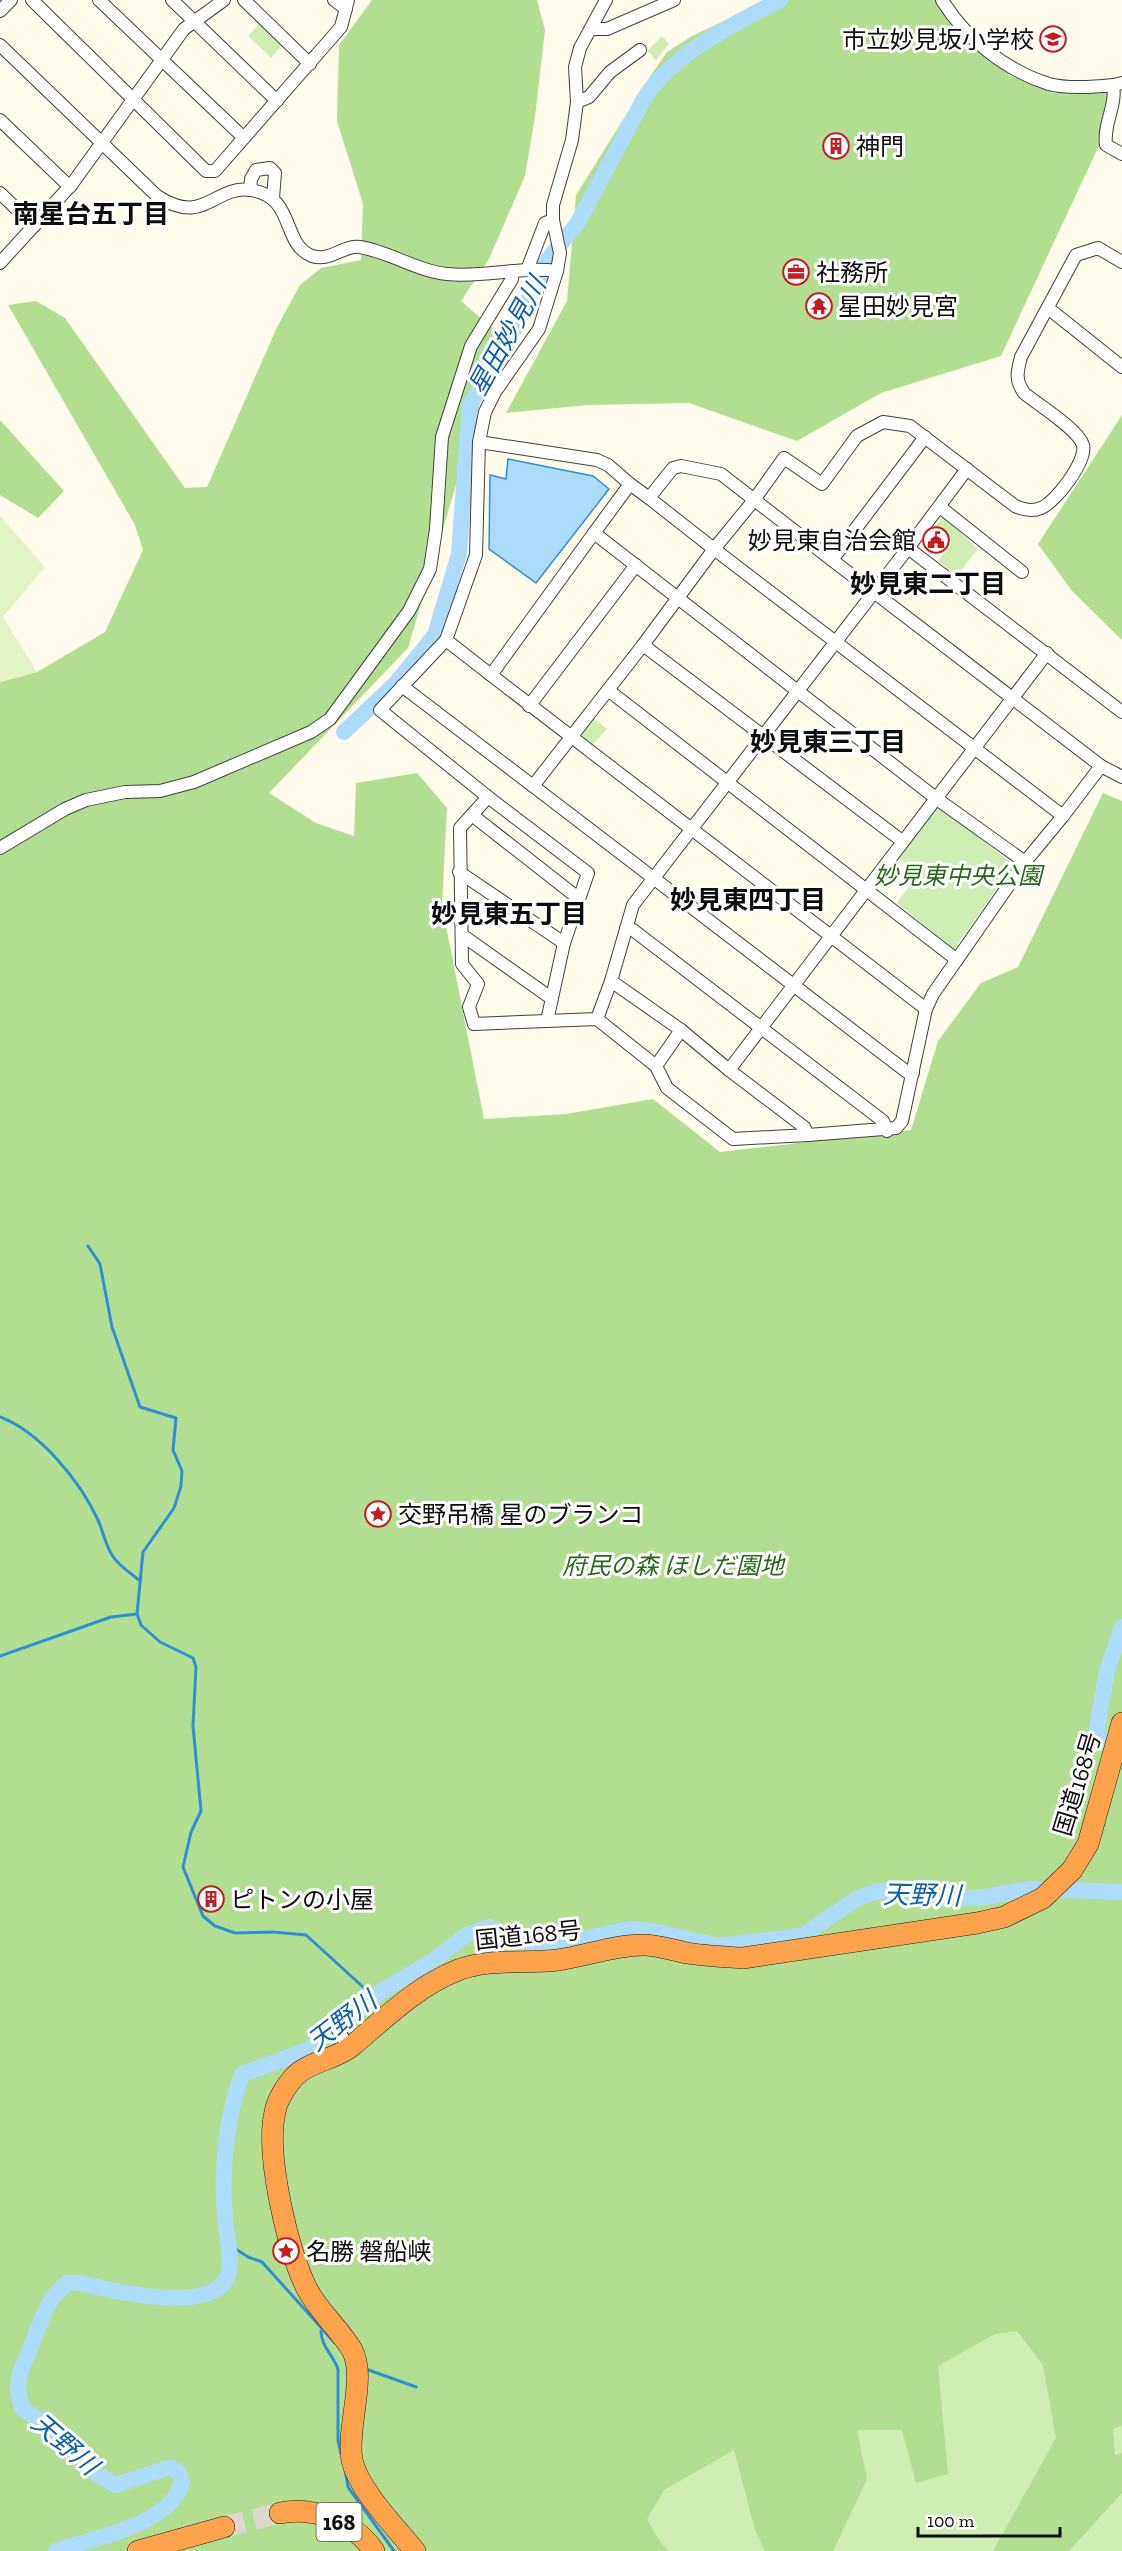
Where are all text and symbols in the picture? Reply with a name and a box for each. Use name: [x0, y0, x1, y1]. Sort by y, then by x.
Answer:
school or university icon: 市立妙見坂小学校: [1038, 24, 1068, 54]
place label: 市立妙見坂小学校: [842, 25, 1034, 54]
building icon: 神門: [821, 131, 851, 161]
place label: 神門: [856, 132, 904, 161]
district label: 南星台五丁目: [13, 198, 169, 230]
office icon: 社務所: [781, 257, 811, 287]
place label: 社務所: [816, 258, 888, 287]
water label: 星田妙見川: [461, 269, 554, 401]
temple icon: 星田妙見宮: [804, 291, 834, 321]
place label: 星田妙見宮: [838, 292, 958, 321]
public building icon: 妙見東自治会館: [921, 525, 951, 555]
place label: 妙見東自治会館: [748, 526, 916, 555]
district label: 妙見東二丁目: [850, 568, 1006, 600]
district label: 妙見東三丁目: [750, 726, 906, 758]
park label: 妙見東中央公園: [874, 861, 1045, 890]
district label: 妙見東四丁目: [670, 884, 826, 916]
district label: 妙見東五丁目: [431, 898, 587, 930]
place icon: 交野吊橋 星のブランコ: [363, 1499, 393, 1529]
place label: 交野吊橋 星のブランコ: [398, 1500, 643, 1529]
park label: 府民の森 ほしだ園地: [562, 1551, 787, 1580]
street label: 国道168号: [1048, 1729, 1106, 1839]
water label: 天野川: [883, 1878, 964, 1912]
building icon: ピトンの小屋: [196, 1884, 226, 1914]
place label: ピトンの小屋: [230, 1885, 374, 1914]
street label: 国道168号: [473, 1915, 583, 1955]
water label: 天野川: [301, 1983, 385, 2057]
place icon: 名勝 磐船峡: [271, 2236, 301, 2266]
place label: 名勝 磐船峡: [306, 2237, 431, 2266]
water label: 天野川: [25, 2406, 107, 2484]
scale bar: [918, 2500, 1060, 2538]
road number: 168: [316, 2503, 362, 2541]
text: 100 m: [927, 2510, 975, 2532]

